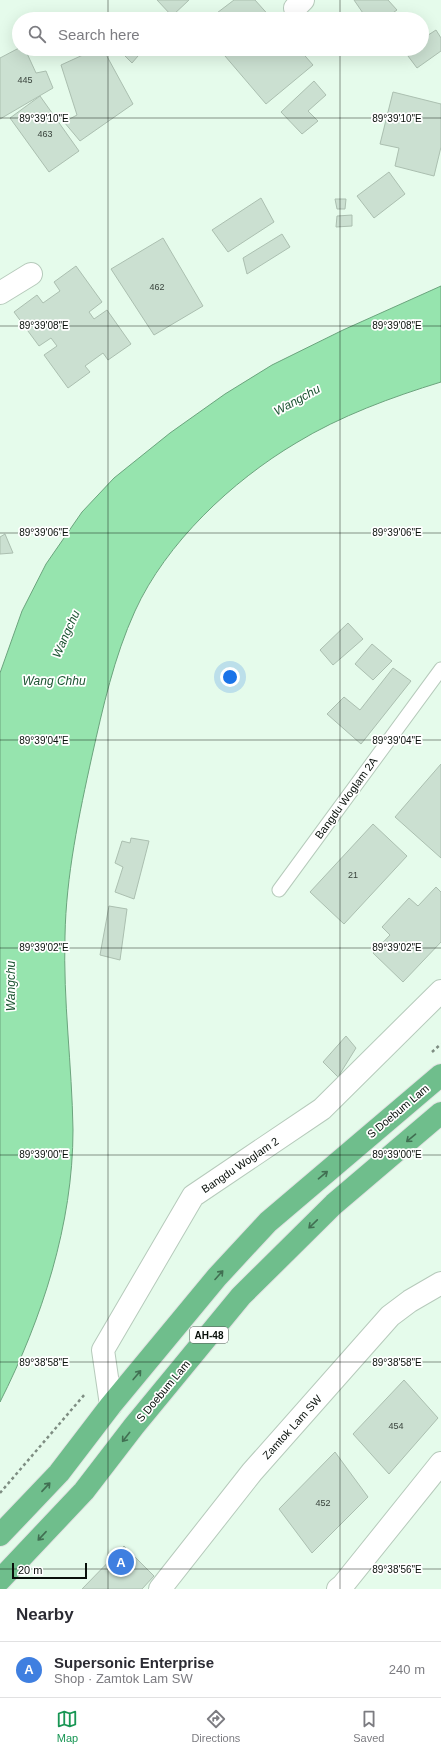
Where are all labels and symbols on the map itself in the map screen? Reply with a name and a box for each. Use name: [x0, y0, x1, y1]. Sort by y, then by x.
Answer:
house number: 445: [17, 75, 33, 85]
text: 89°39'10"E: [19, 113, 69, 124]
text: 89°39'10"E: [372, 113, 422, 124]
house number: 463: [37, 129, 53, 139]
house number: 462: [149, 282, 165, 292]
text: 89°39'08"E: [19, 320, 69, 331]
text: 89°39'08"E: [372, 320, 422, 331]
water label: Wangchu: [272, 381, 323, 418]
text: 89°39'06"E: [19, 527, 69, 538]
text: 89°39'06"E: [372, 527, 422, 538]
water label: Wangchu: [49, 608, 83, 660]
your location: [220, 667, 240, 687]
water label: Wang Chhu: [22, 674, 86, 688]
text: 89°39'04"E: [19, 735, 69, 746]
text: 89°39'04"E: [372, 735, 422, 746]
street label: Bangdu Woglam 2A: [312, 754, 380, 841]
house number: 21: [348, 870, 358, 880]
text: 89°39'02"E: [19, 942, 69, 953]
text: 89°39'02"E: [372, 942, 422, 953]
water label: Wangchu: [4, 960, 18, 1011]
street label: S Doebum Lam: [365, 1082, 431, 1140]
one-way arrow: [406, 1134, 417, 1143]
street label: Bangdu Woglam 2: [199, 1135, 281, 1195]
text: 89°39'00"E: [19, 1149, 69, 1160]
text: 89°39'00"E: [372, 1149, 422, 1160]
one-way arrow: [318, 1170, 328, 1179]
one-way arrow: [308, 1219, 318, 1229]
one-way arrow: [215, 1269, 224, 1280]
road number: AH-48: [190, 1327, 228, 1343]
text: 89°38'58"E: [19, 1357, 69, 1368]
text: 89°38'58"E: [372, 1357, 422, 1368]
street label: S Doebum Lam: [134, 1358, 192, 1424]
one-way arrow: [132, 1369, 141, 1380]
street label: Zamtok Lam SW: [260, 1392, 324, 1461]
house number: 454: [388, 1421, 404, 1431]
one-way arrow: [122, 1431, 130, 1442]
one-way arrow: [41, 1482, 50, 1492]
house number: 452: [315, 1498, 331, 1508]
one-way arrow: [37, 1531, 47, 1541]
pin: A: [108, 1547, 134, 1577]
scale bar: [12, 1561, 87, 1580]
text: 89°38'56"E: [372, 1564, 422, 1575]

